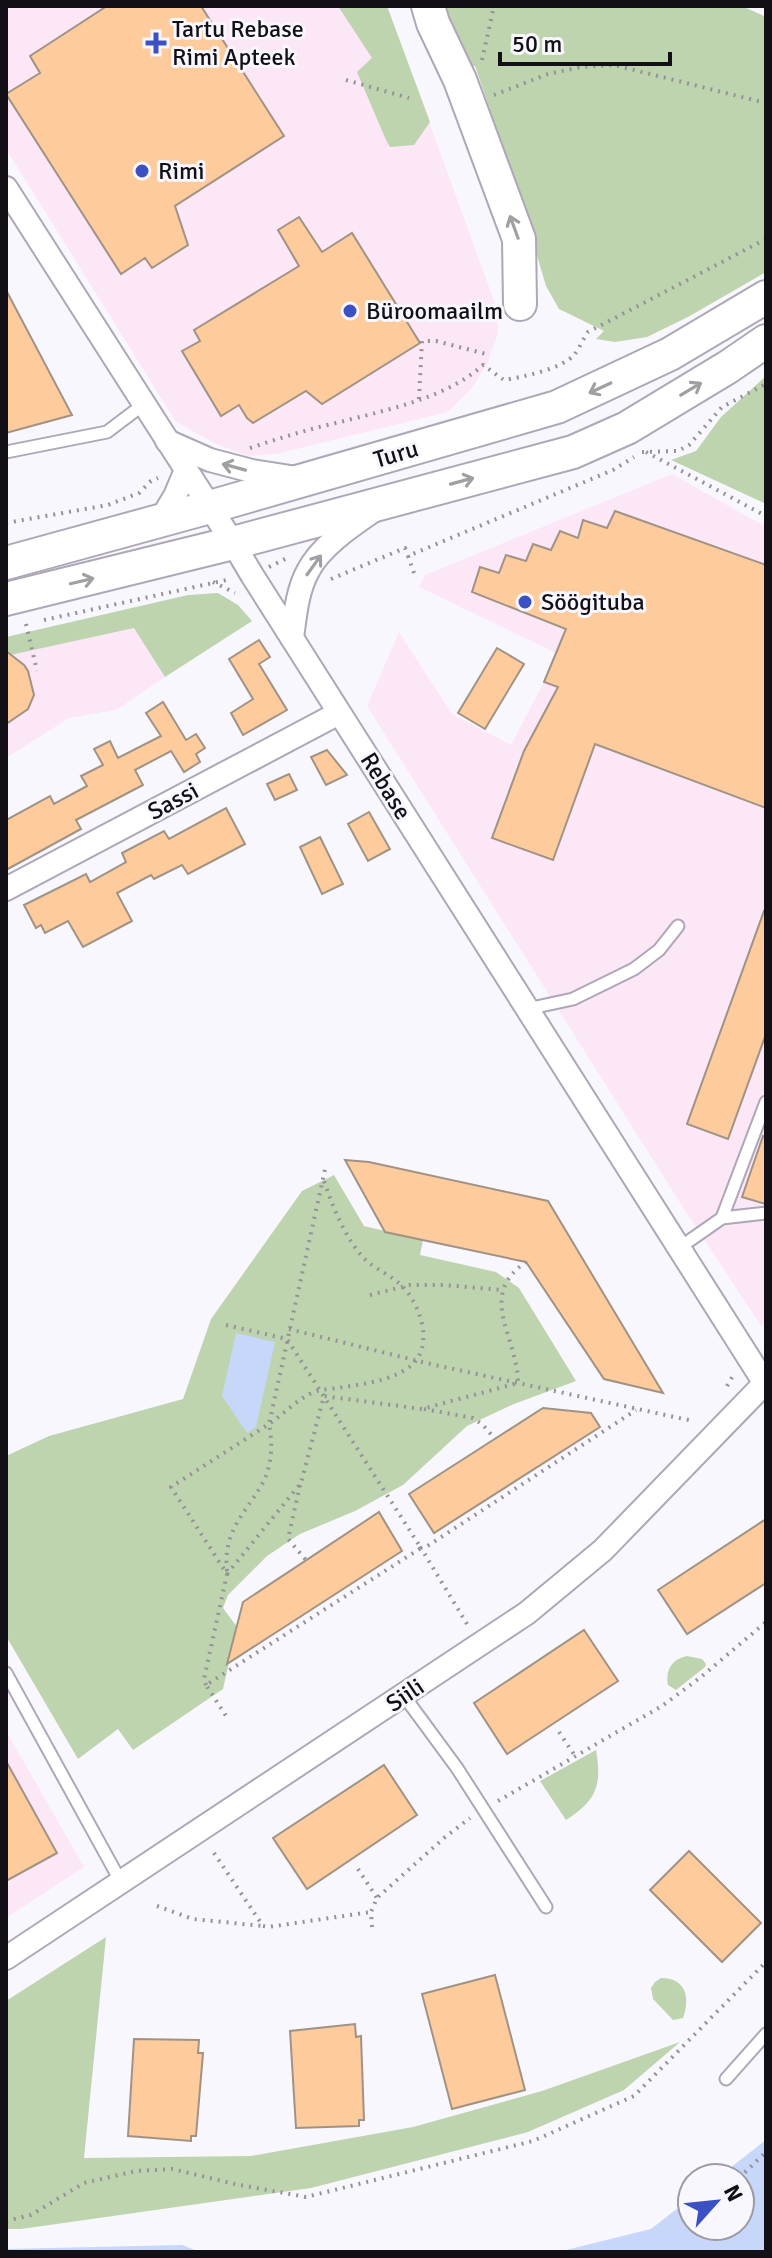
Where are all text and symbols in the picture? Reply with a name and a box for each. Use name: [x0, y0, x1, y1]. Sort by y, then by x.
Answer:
place label: Tartu Rebase Rimi Apteek: [172, 14, 304, 72]
scale bar: [500, 16, 670, 66]
text: 50 m: [512, 29, 562, 59]
marker: Tartu Rebase Rimi Apteek: [147, 34, 165, 52]
place label: Rimi: [158, 156, 205, 186]
marker: Rimi: [133, 162, 151, 180]
one-way arrow: [506, 215, 520, 239]
place label: Büroomaailm: [366, 296, 503, 326]
marker: Büroomaailm: [341, 302, 359, 320]
one-way arrow: [589, 381, 613, 396]
one-way arrow: [679, 381, 702, 397]
street label: Turu: [370, 433, 422, 475]
one-way arrow: [222, 458, 248, 473]
one-way arrow: [449, 473, 475, 488]
one-way arrow: [305, 555, 322, 576]
one-way arrow: [68, 572, 94, 587]
place label: Söögituba: [541, 587, 645, 617]
marker: Söögituba: [516, 593, 534, 611]
street label: Rebase: [354, 747, 418, 825]
street label: Sassi: [143, 775, 203, 827]
street label: Siili: [380, 1671, 430, 1719]
north arrow: [676, 2162, 756, 2242]
text: N: [718, 2180, 749, 2206]

